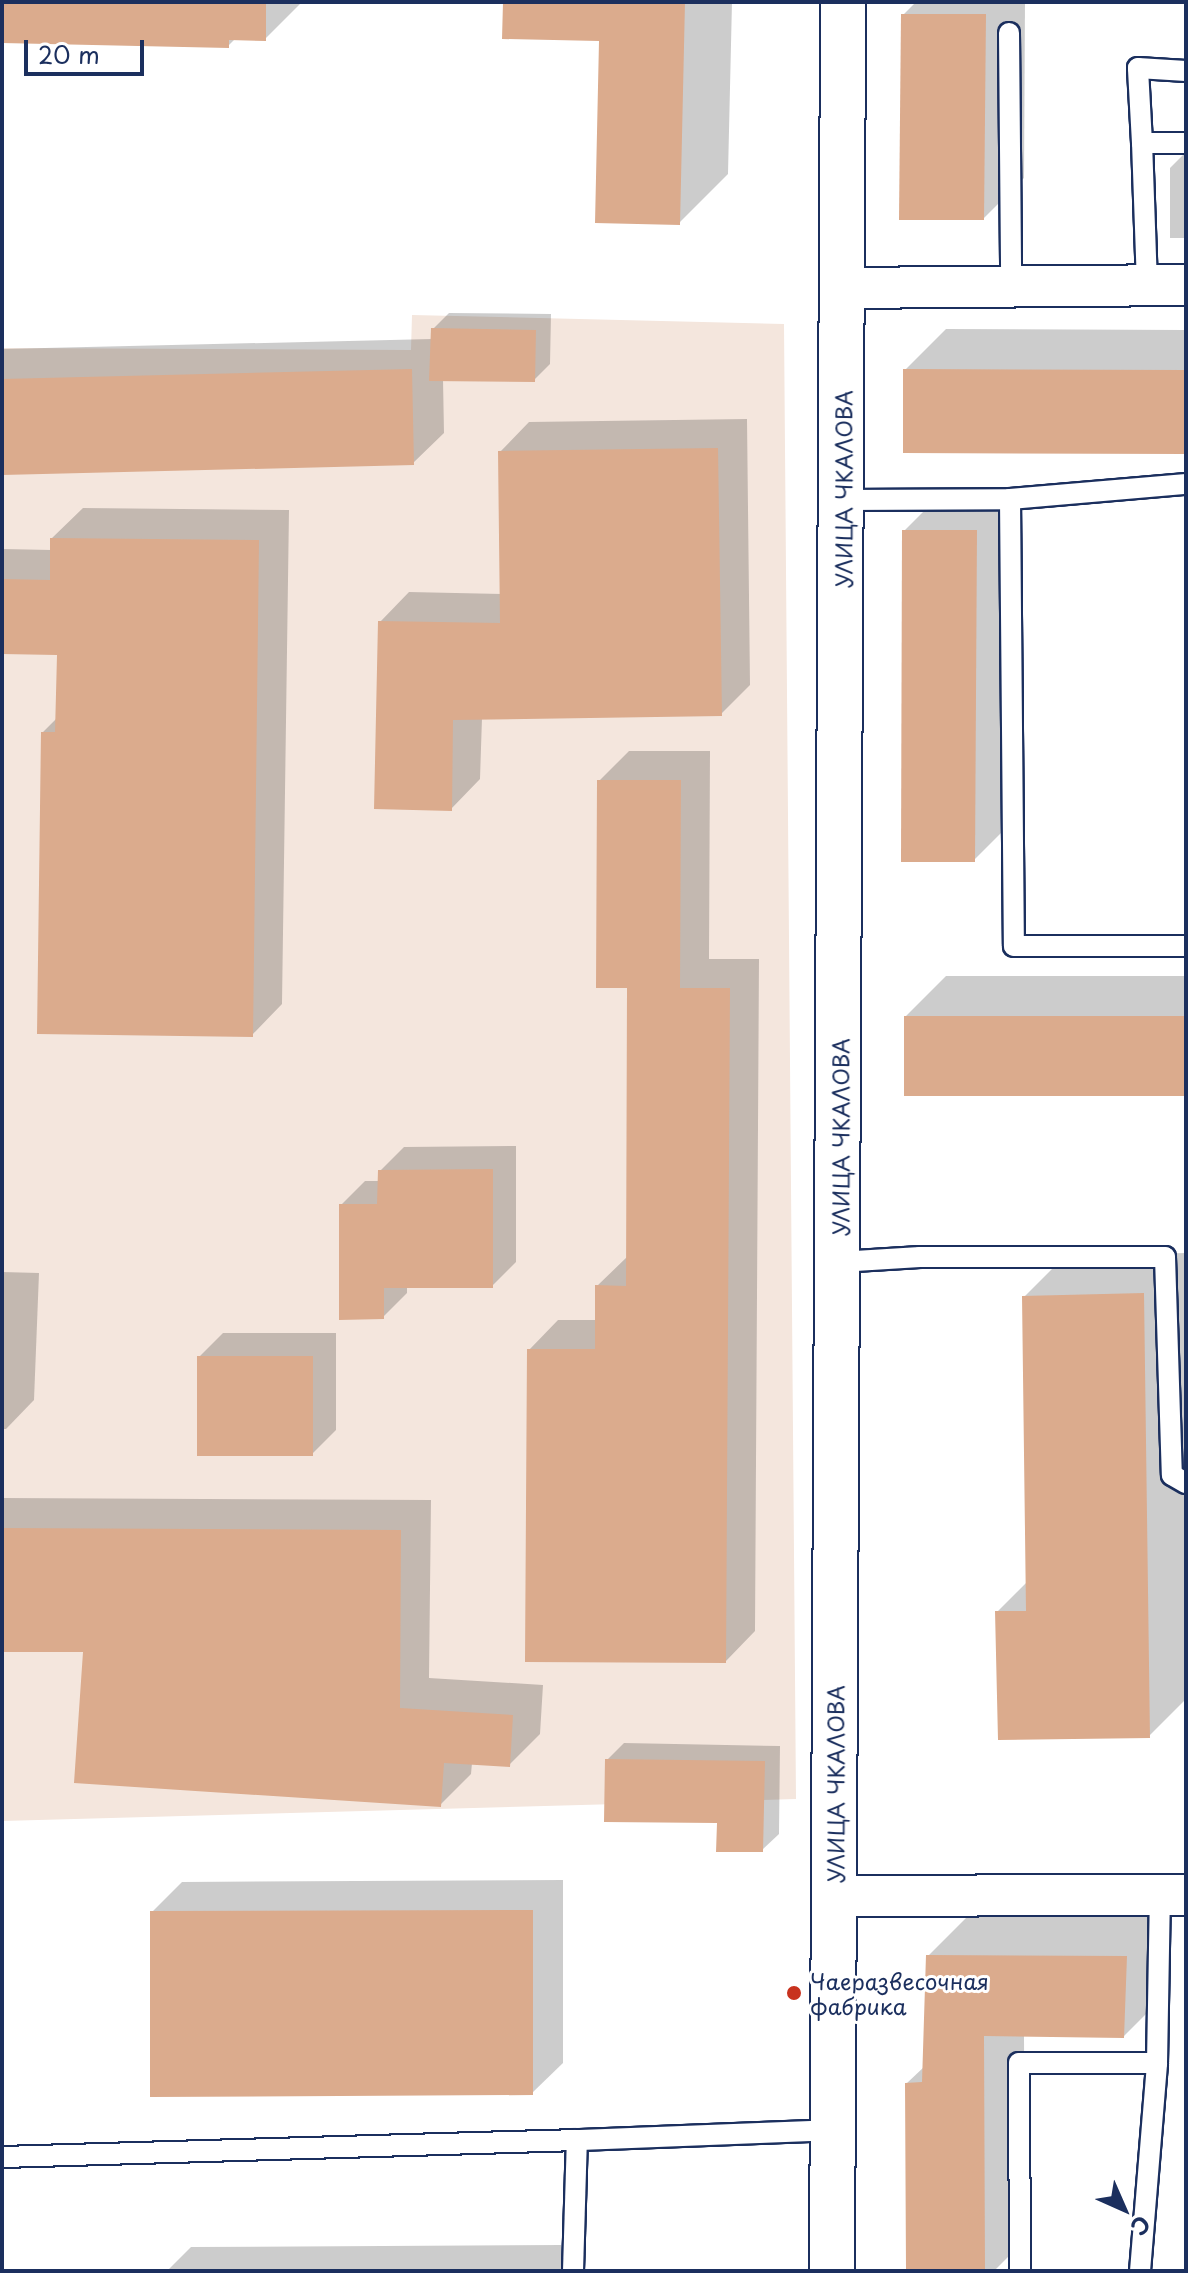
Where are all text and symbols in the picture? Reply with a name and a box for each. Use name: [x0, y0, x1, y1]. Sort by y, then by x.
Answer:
scale bar: [28, 24, 148, 74]
text: 20 m: [38, 36, 100, 72]
street label: УЛИЦА ЧКАЛОВА: [830, 390, 856, 588]
street label: УЛИЦА ЧКАЛОВА: [827, 1038, 853, 1236]
street label: УЛИЦА ЧКАЛОВА: [822, 1685, 848, 1883]
place label: Чаеразвесочная фабрика: [810, 1967, 989, 2018]
marker: Чаеразвесочная фабрика: [785, 1984, 803, 2002]
north arrow: [1084, 2169, 1164, 2249]
text: С: [1124, 2209, 1159, 2244]

